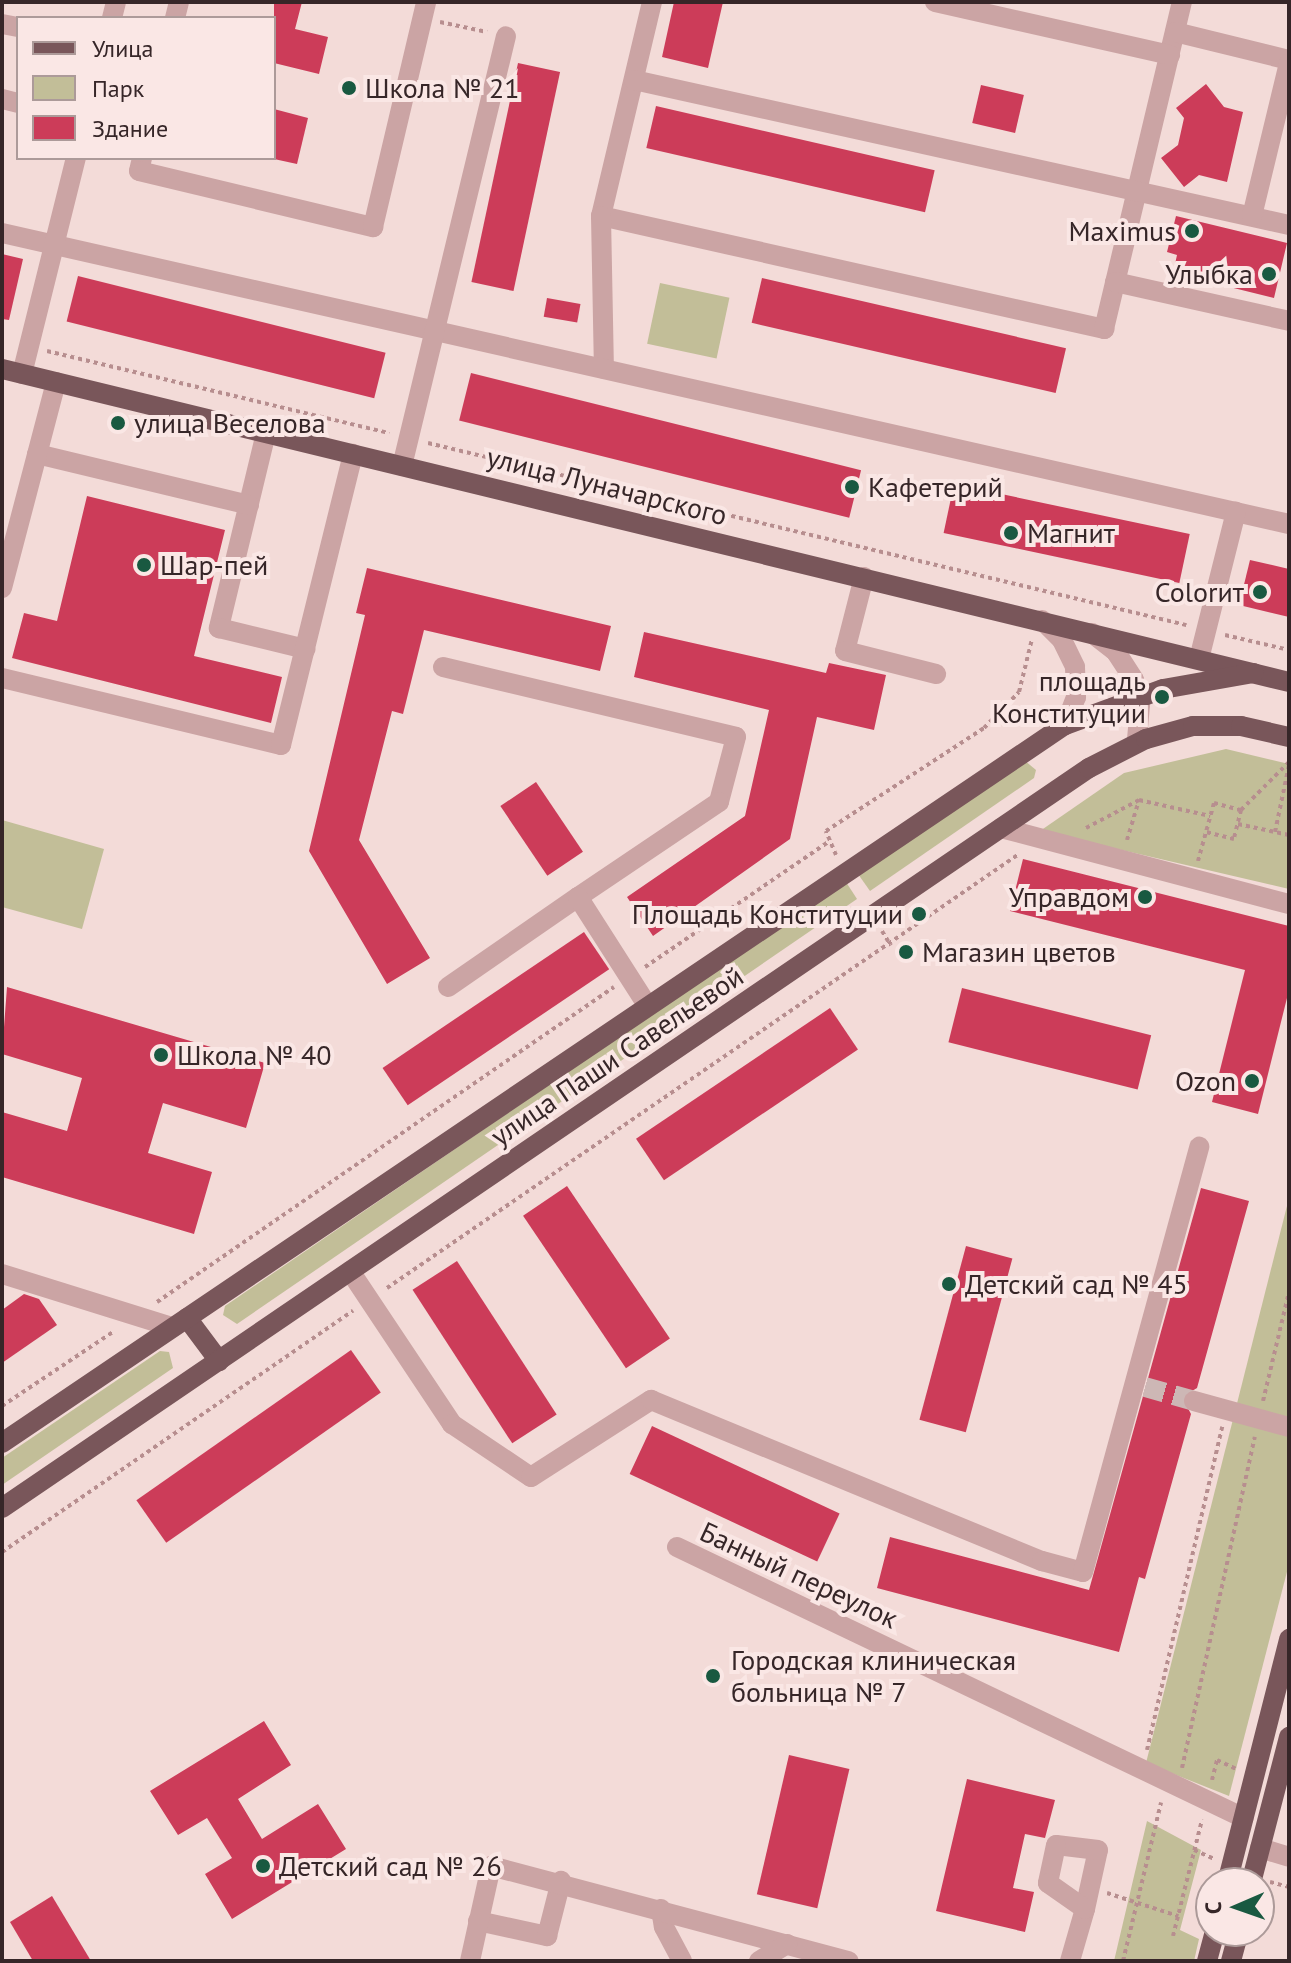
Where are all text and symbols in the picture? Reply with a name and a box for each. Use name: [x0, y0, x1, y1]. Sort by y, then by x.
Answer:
legend: [16, 16, 276, 160]
text: Улица: [92, 33, 153, 64]
place label: Школа № 21: [365, 71, 520, 105]
text: Парк: [92, 73, 144, 104]
marker: Школа № 21: [340, 79, 358, 97]
text: Здание: [92, 113, 168, 144]
place label: Maximus: [1068, 214, 1176, 248]
marker: Maximus: [1183, 222, 1201, 240]
place label: Улыбка: [1165, 257, 1253, 291]
marker: Улыбка: [1260, 265, 1278, 283]
place label: улица Веселова: [134, 406, 326, 440]
marker: улица Веселова: [109, 414, 127, 432]
street label: улица Луначарского: [483, 440, 731, 532]
place label: Кафетерий: [868, 470, 1003, 504]
marker: Кафетерий: [843, 478, 861, 496]
place label: Магнит: [1027, 516, 1115, 550]
marker: Магнит: [1002, 524, 1020, 542]
place label: Шар-пей: [160, 548, 268, 582]
marker: Шар-пей: [135, 556, 153, 574]
place label: Colorит: [1155, 575, 1244, 609]
marker: Colorит: [1251, 583, 1269, 601]
place label: площадь Конституции: [992, 664, 1146, 730]
marker: площадь Конституции: [1153, 688, 1171, 706]
place label: Управдом: [1009, 880, 1129, 914]
marker: Управдом: [1136, 888, 1154, 906]
place label: Площадь Конституции: [631, 897, 903, 931]
marker: Площадь Конституции: [910, 905, 928, 923]
place label: Магазин цветов: [922, 935, 1116, 969]
marker: Магазин цветов: [897, 943, 915, 961]
street label: улица Паши Савельевой: [484, 959, 750, 1153]
place label: Школа № 40: [177, 1038, 332, 1072]
marker: Школа № 40: [152, 1046, 170, 1064]
place label: Ozon: [1175, 1064, 1236, 1098]
marker: Ozon: [1243, 1072, 1261, 1090]
place label: Детский сад № 45: [965, 1267, 1188, 1301]
marker: Детский сад № 45: [940, 1275, 958, 1293]
street label: Банный переулок: [695, 1515, 903, 1635]
place label: Городская клиническая больница № 7: [731, 1643, 1016, 1709]
marker: Городская клиническая больница № 7: [702, 1665, 724, 1687]
place label: Детский сад № 26: [279, 1849, 502, 1883]
marker: Детский сад № 26: [254, 1857, 272, 1875]
north arrow: [1195, 1867, 1275, 1947]
text: С: [1199, 1901, 1227, 1914]

